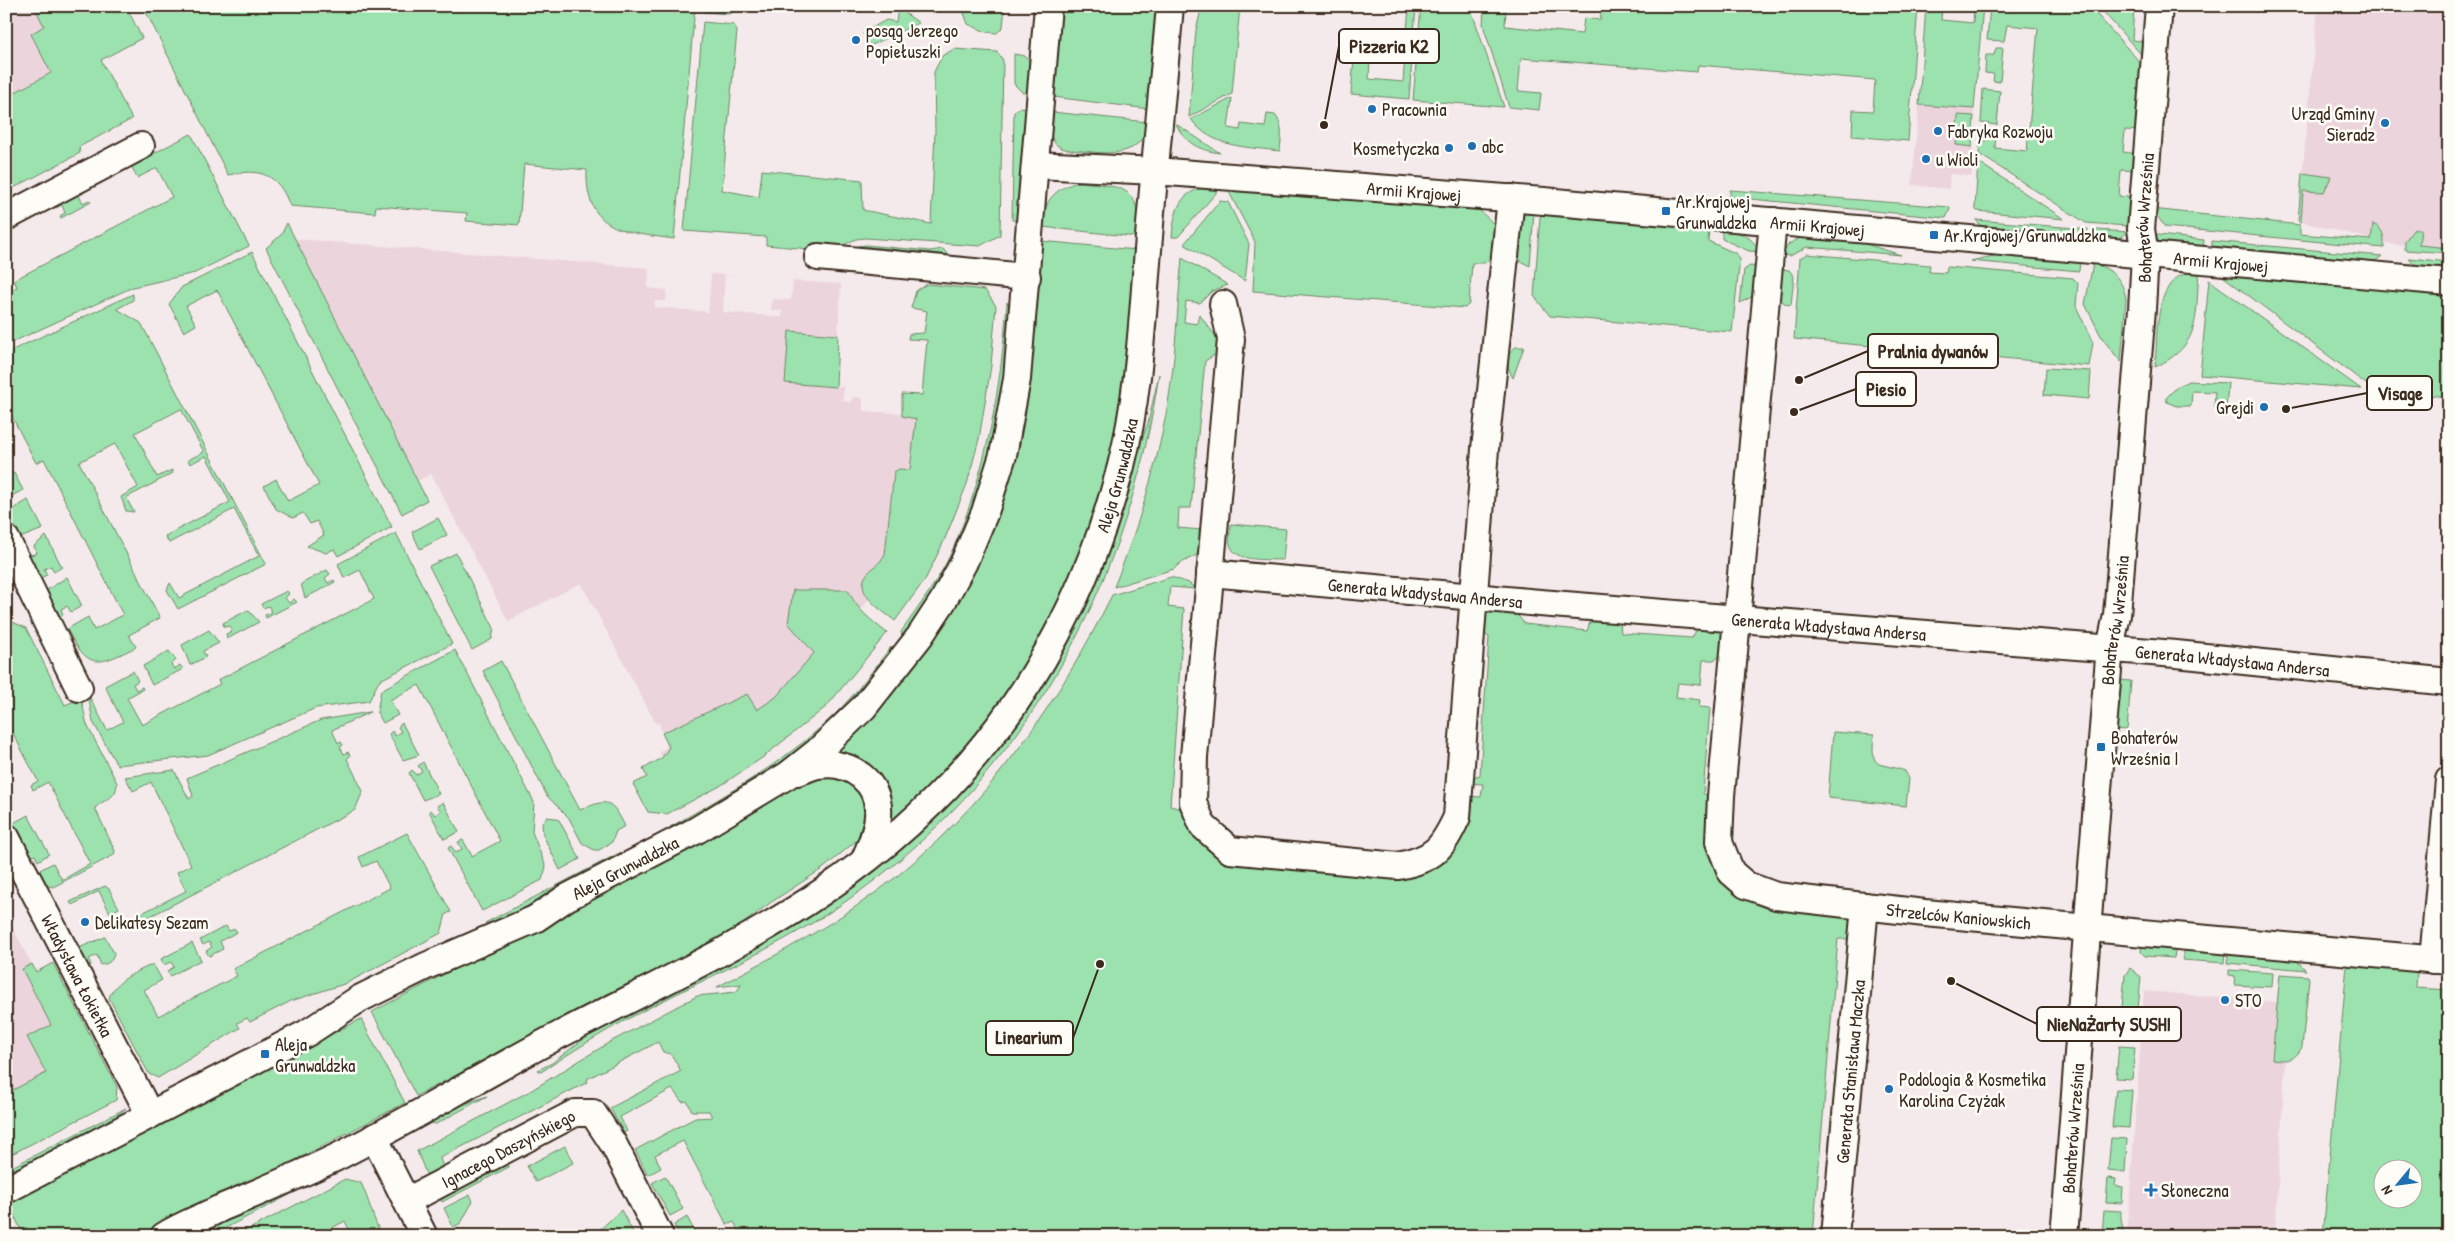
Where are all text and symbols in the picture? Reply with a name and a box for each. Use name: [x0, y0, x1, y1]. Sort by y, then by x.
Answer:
place label: posąg Jerzego Popiełuszki: [866, 18, 958, 64]
callout: Pizzeria K2: [1339, 29, 1439, 63]
text: Pizzeria K2: [1349, 33, 1429, 59]
marker: posąg Jerzego Popiełuszki: [850, 34, 862, 46]
place label: Pracownia: [1382, 97, 1446, 122]
place label: Urząd Gminy Sieradz: [2292, 101, 2375, 147]
marker: Pracownia: [1366, 103, 1378, 115]
marker: Urząd Gminy Sieradz: [2379, 117, 2391, 129]
place label: Fabryka Rozwoju: [1947, 119, 2053, 144]
marker: Fabryka Rozwoju: [1932, 125, 1944, 137]
place label: abc: [1482, 134, 1503, 159]
place label: Kosmetyczka: [1353, 136, 1439, 161]
marker: abc: [1466, 140, 1478, 152]
marker: Kosmetyczka: [1443, 142, 1455, 154]
place label: u Wioli: [1936, 147, 1979, 172]
street label: Bohaterów Września: [2128, 152, 2160, 283]
marker: u Wioli: [1920, 153, 1932, 165]
street label: Armii Krajowej: [1366, 175, 1462, 207]
place label: Ar.Krajowej Grunwaldzka: [1676, 189, 1756, 235]
marker: Ar.Krajowej Grunwaldzka: [1660, 205, 1672, 217]
street label: Armii Krajowej: [1769, 209, 1866, 242]
place label: Ar.Krajowej/Grunwaldzka: [1944, 223, 2106, 248]
marker: Ar.Krajowej/Grunwaldzka: [1928, 229, 1940, 241]
street label: Armii Krajowej: [2173, 245, 2269, 278]
callout: Pralnia dywanów: [1868, 334, 1998, 368]
text: Pralnia dywanów: [1878, 338, 1988, 365]
callout: Piesio: [1856, 372, 1916, 406]
text: Piesio: [1866, 376, 1906, 402]
callout: Visage: [2367, 376, 2432, 410]
text: Visage: [2377, 380, 2423, 407]
place label: Grejdi: [2216, 395, 2254, 420]
marker: Grejdi: [2258, 401, 2270, 413]
street label: Aleja Grunwaldzka: [1090, 417, 1143, 535]
street label: Bohaterów Września: [2094, 555, 2134, 686]
street label: Generała Władysława Andersa: [1327, 571, 1523, 614]
street label: Generała Władysława Andersa: [1730, 606, 1927, 646]
street label: Generała Władysława Andersa: [2134, 638, 2331, 682]
place label: Bohaterów Września I: [2111, 725, 2178, 771]
marker: Bohaterów Września I: [2095, 741, 2107, 753]
street label: Aleja Grunwaldzka: [568, 829, 683, 905]
street label: Strzelców Kaniowskich: [1885, 896, 2032, 935]
street label: Władysława Łokietka: [36, 910, 120, 1041]
place label: Delikatesy Sezam: [95, 910, 209, 935]
marker: Delikatesy Sezam: [79, 916, 91, 928]
street label: Generała Stanisława Maczka: [1829, 979, 1871, 1165]
place label: STO: [2235, 988, 2262, 1013]
marker: STO: [2219, 994, 2231, 1006]
callout: NieNaŻarty SUSHI: [2037, 1007, 2181, 1041]
text: NieNaŻarty SUSHI: [2047, 1011, 2171, 1038]
callout: Linearium: [986, 1021, 1073, 1055]
text: Linearium: [995, 1024, 1063, 1050]
place label: Aleja Grunwaldzka: [275, 1032, 355, 1078]
marker: Aleja Grunwaldzka: [259, 1048, 271, 1060]
street label: Bohaterów Września: [2055, 1062, 2090, 1194]
place label: Podologia & Kosmetika Karolina Czyżak: [1899, 1067, 2046, 1113]
marker: Podologia & Kosmetika Karolina Czyżak: [1883, 1083, 1895, 1095]
street label: Ignacego Daszyńskiego: [437, 1103, 579, 1194]
north arrow: [2372, 1160, 2422, 1210]
place label: Słoneczna: [2161, 1178, 2229, 1203]
text: N: [2376, 1182, 2396, 1198]
marker: Słoneczna: [2145, 1184, 2157, 1196]

